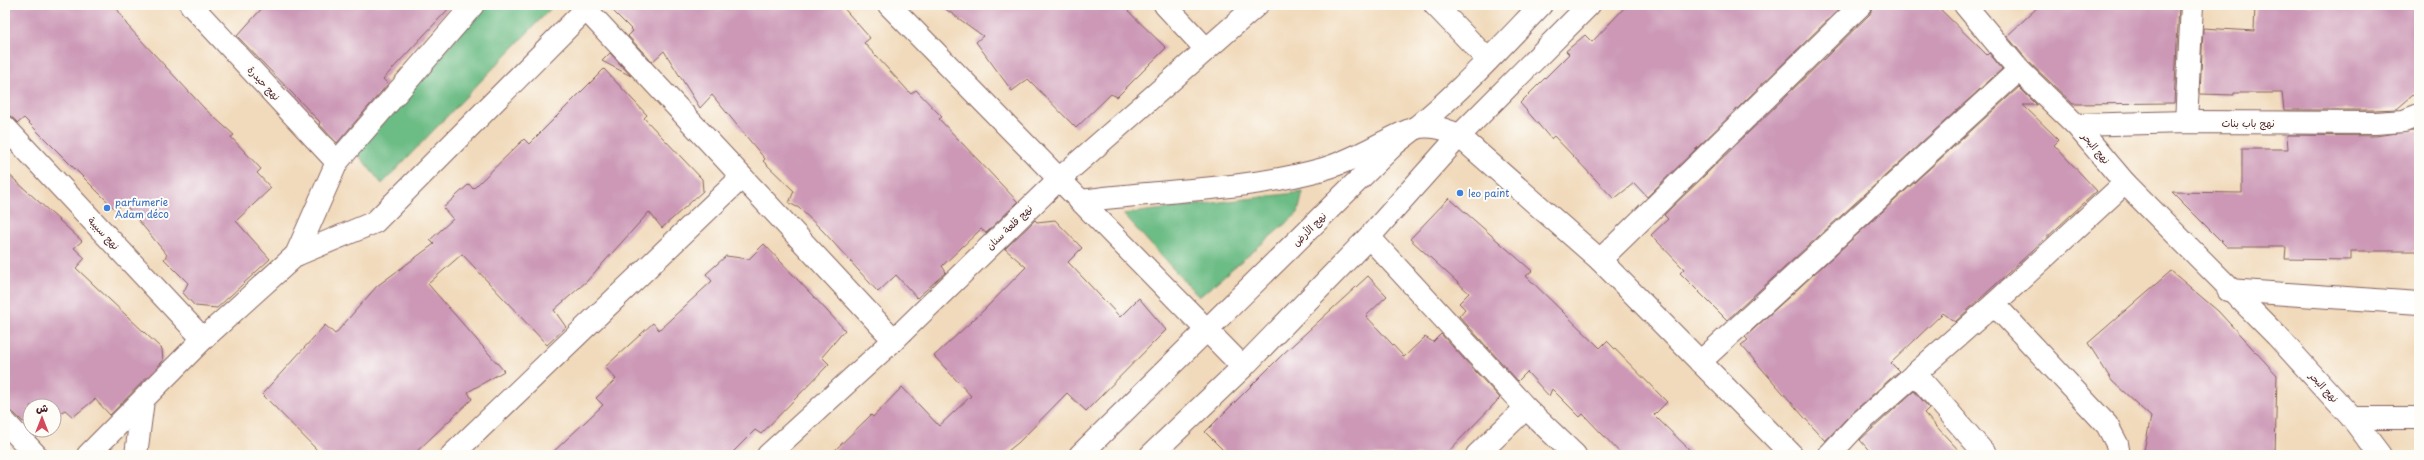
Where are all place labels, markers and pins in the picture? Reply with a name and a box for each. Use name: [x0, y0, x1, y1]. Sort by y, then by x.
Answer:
place label: leo paint: [1468, 185, 1509, 200]
marker: leo paint: [1455, 188, 1465, 198]
place label: parfumerie Adam déco: [115, 194, 169, 221]
marker: parfumerie Adam déco: [102, 203, 112, 213]

